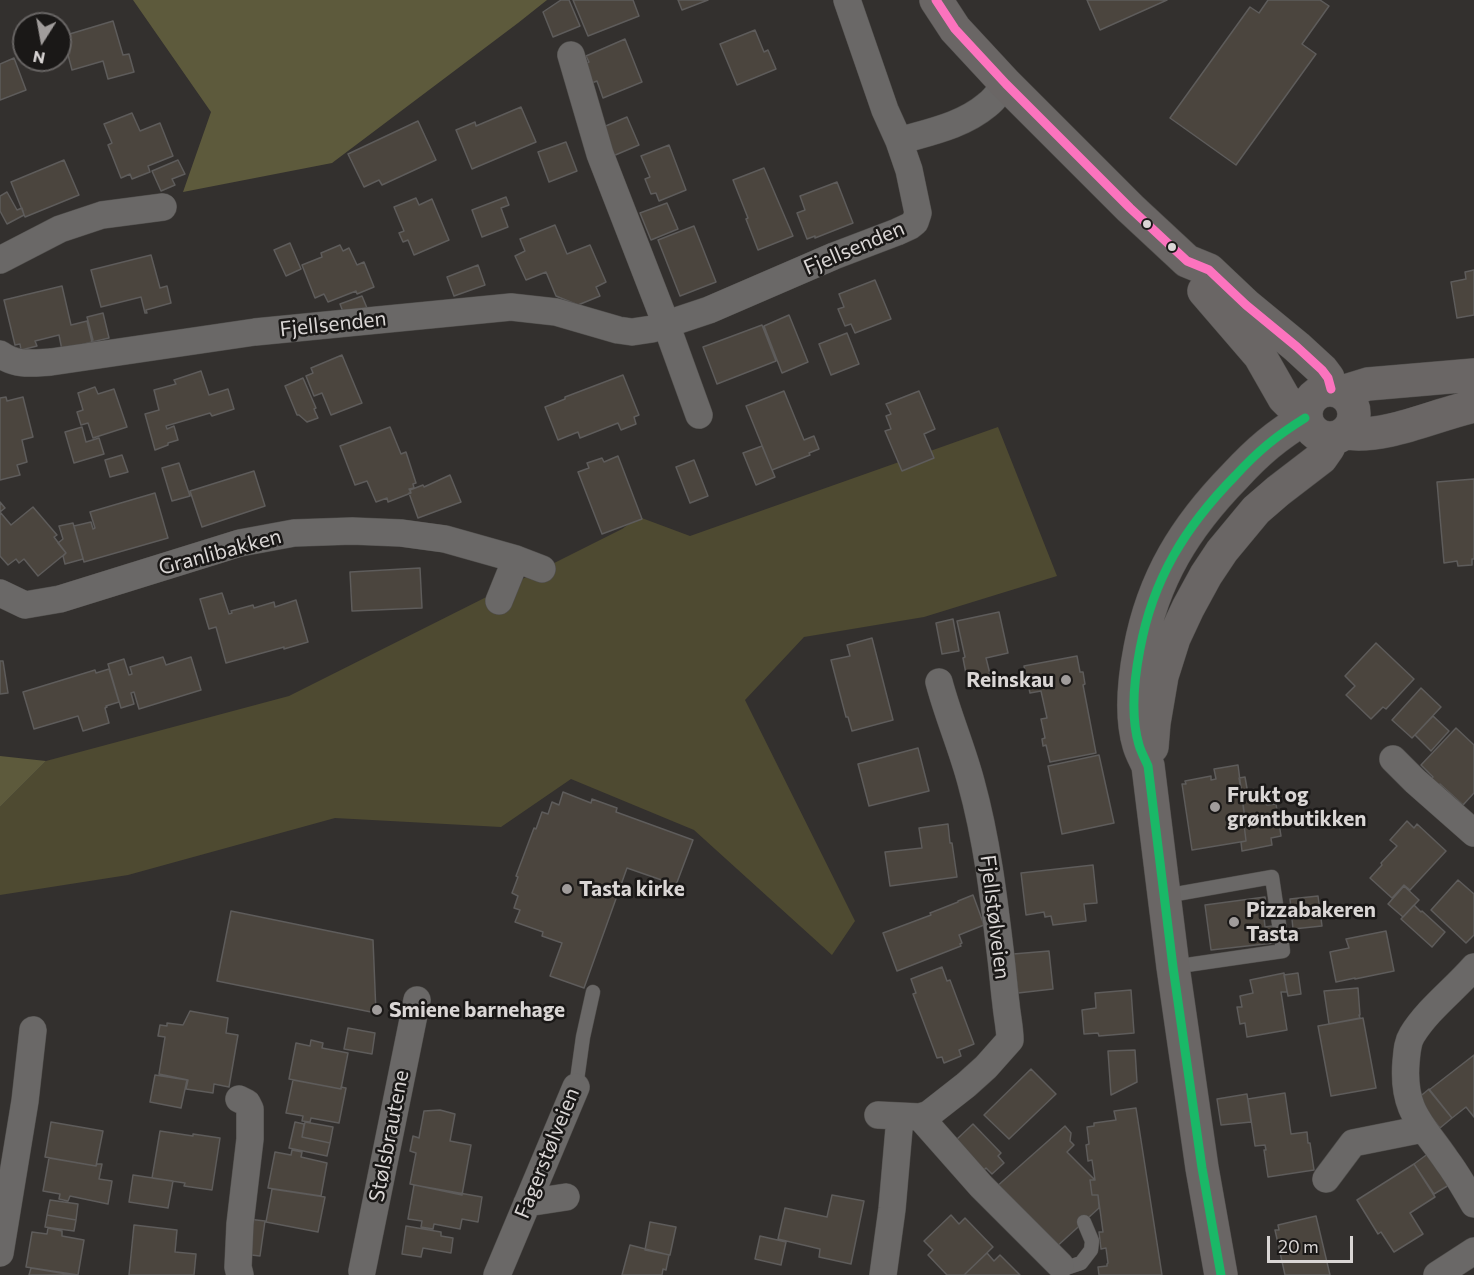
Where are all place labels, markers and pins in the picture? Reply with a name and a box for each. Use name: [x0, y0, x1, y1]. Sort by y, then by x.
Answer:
unlabelled marker: [1141, 218, 1153, 230]
unlabelled marker: [1166, 241, 1178, 253]
place label: Reinskau: [966, 667, 1054, 693]
marker: Reinskau: [1059, 673, 1073, 687]
place label: Frukt og grøntbutikken: [1227, 782, 1366, 832]
marker: Frukt og grøntbutikken: [1208, 800, 1222, 814]
place label: Tasta kirke: [579, 876, 685, 902]
marker: Tasta kirke: [560, 882, 574, 896]
place label: Pizzabakeren Tasta: [1246, 897, 1376, 947]
marker: Pizzabakeren Tasta: [1227, 915, 1241, 929]
place label: Smiene barnehage: [389, 997, 565, 1023]
marker: Smiene barnehage: [370, 1003, 384, 1017]

